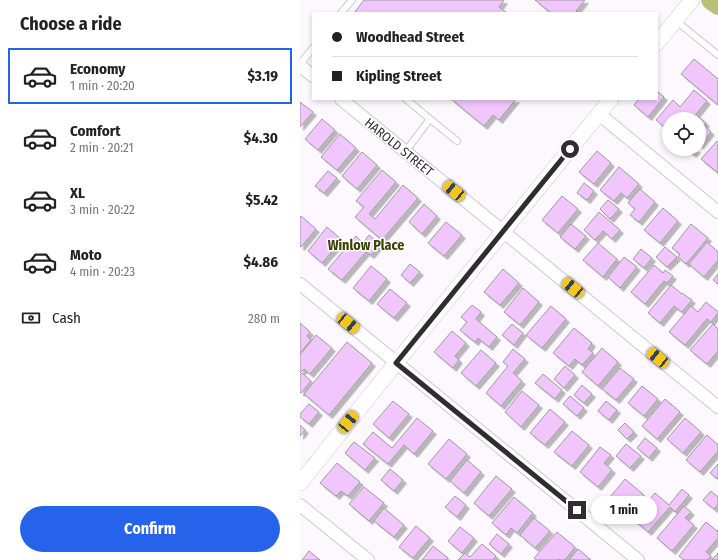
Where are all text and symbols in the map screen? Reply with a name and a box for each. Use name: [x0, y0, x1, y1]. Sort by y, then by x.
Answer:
text: Choose a ride: [20, 13, 122, 35]
text: Woodhead Street: [356, 28, 464, 46]
icon: car: [22, 58, 58, 94]
text: Economy: [70, 60, 125, 78]
text: $3.19: [247, 67, 278, 85]
text: Kipling Street: [356, 67, 442, 85]
text: 1 min · 20:20: [70, 78, 135, 93]
map controls: [662, 112, 706, 156]
button: locate: [662, 112, 706, 156]
street label: HAROLD STREET: [362, 115, 436, 179]
icon: car: [22, 120, 58, 156]
text: Comfort: [70, 122, 121, 140]
text: $4.30: [244, 129, 278, 147]
text: 2 min · 20:21: [70, 140, 134, 155]
route start: [561, 140, 579, 158]
car: [441, 179, 467, 203]
icon: car: [22, 182, 58, 218]
text: XL: [70, 184, 85, 202]
text: $5.42: [246, 191, 278, 209]
text: 3 min · 20:22: [70, 202, 135, 217]
district label: Winlow Place: [328, 237, 404, 254]
icon: car: [22, 244, 58, 280]
text: Moto: [70, 246, 102, 264]
text: $4.86: [244, 253, 278, 271]
text: 4 min · 20:23: [70, 264, 135, 279]
car: [560, 276, 586, 300]
icon: cash: [20, 307, 42, 329]
text: Cash: [52, 309, 81, 327]
text: 280 m: [248, 311, 280, 326]
car: [335, 311, 361, 335]
car: [645, 346, 671, 370]
car: [336, 409, 360, 435]
callout: 1 min: [591, 496, 657, 524]
route end: [568, 501, 586, 519]
text: 1 min: [610, 502, 638, 517]
button: Confirm: [20, 506, 280, 552]

